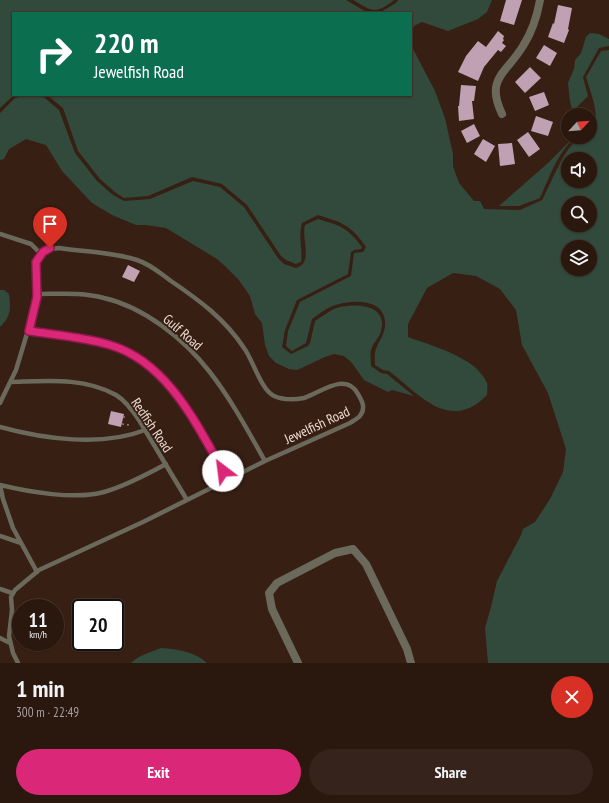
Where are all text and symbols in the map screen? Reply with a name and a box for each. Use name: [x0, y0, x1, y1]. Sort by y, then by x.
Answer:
text: 220 m: [94, 24, 158, 61]
icon: right: [28, 28, 80, 80]
text: Jewelfish Road: [94, 60, 184, 83]
north arrow: [561, 108, 597, 144]
map controls: [561, 108, 597, 276]
button: sound: [561, 152, 597, 188]
button: search: [561, 196, 597, 232]
pin: [33, 207, 67, 248]
icon: arrive: [39, 213, 61, 235]
button: layers: [561, 240, 597, 276]
street label: Gulf Road: [159, 310, 207, 354]
street label: Redfish Road: [127, 394, 177, 456]
street label: Jewelfish Road: [281, 402, 353, 448]
position arrow: [202, 450, 244, 492]
speed limit sign: 20: [72, 599, 124, 651]
text: 11: [28, 607, 48, 633]
text: km/h: [29, 628, 47, 641]
text: 1 min: [16, 673, 64, 704]
button: close: [551, 676, 593, 718]
text: 300 m · 22:49: [16, 704, 79, 721]
button: Exit: [16, 749, 301, 795]
button: Share: [309, 749, 593, 795]

